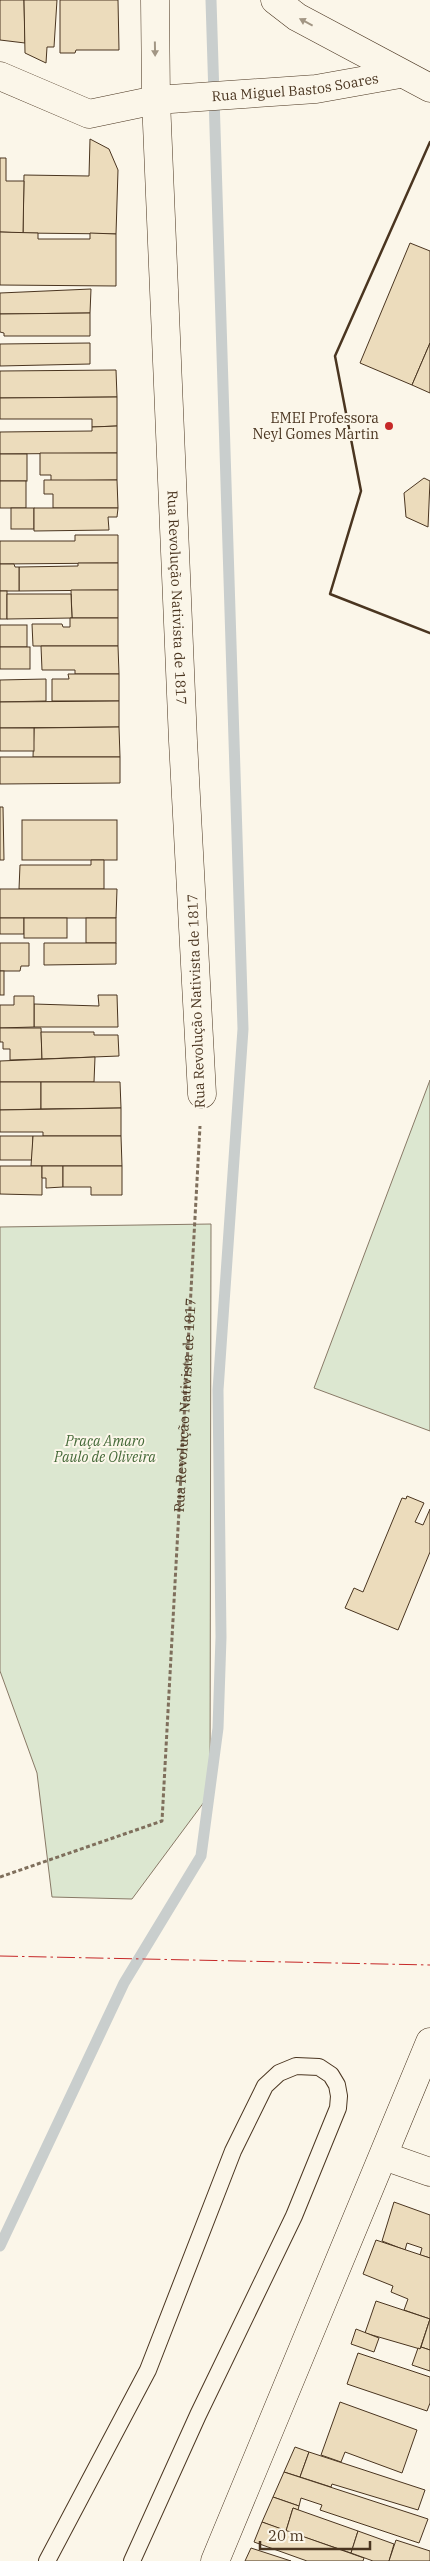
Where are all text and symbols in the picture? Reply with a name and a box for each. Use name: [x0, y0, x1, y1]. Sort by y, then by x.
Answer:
one-way arrow: [299, 17, 313, 26]
one-way arrow: [151, 41, 159, 57]
street label: Rua Miguel Bastos Soares: [211, 69, 380, 105]
place label: EMEI Professora Neyl Gomes Martin: [252, 409, 379, 443]
marker: EMEI Professora Neyl Gomes Martin: [383, 420, 395, 432]
street label: Rua Revolução Nativista de 1817: [163, 490, 190, 705]
street label: Rua Revolução Nativista de 1817: [183, 893, 209, 1109]
street label: Rua Revolução Nativista de 1817: [170, 1297, 200, 1513]
park label: Praça Amaro Paulo de Oliveira: [53, 1432, 156, 1466]
scale bar: [260, 2518, 370, 2550]
text: 20 m: [268, 2526, 304, 2545]

